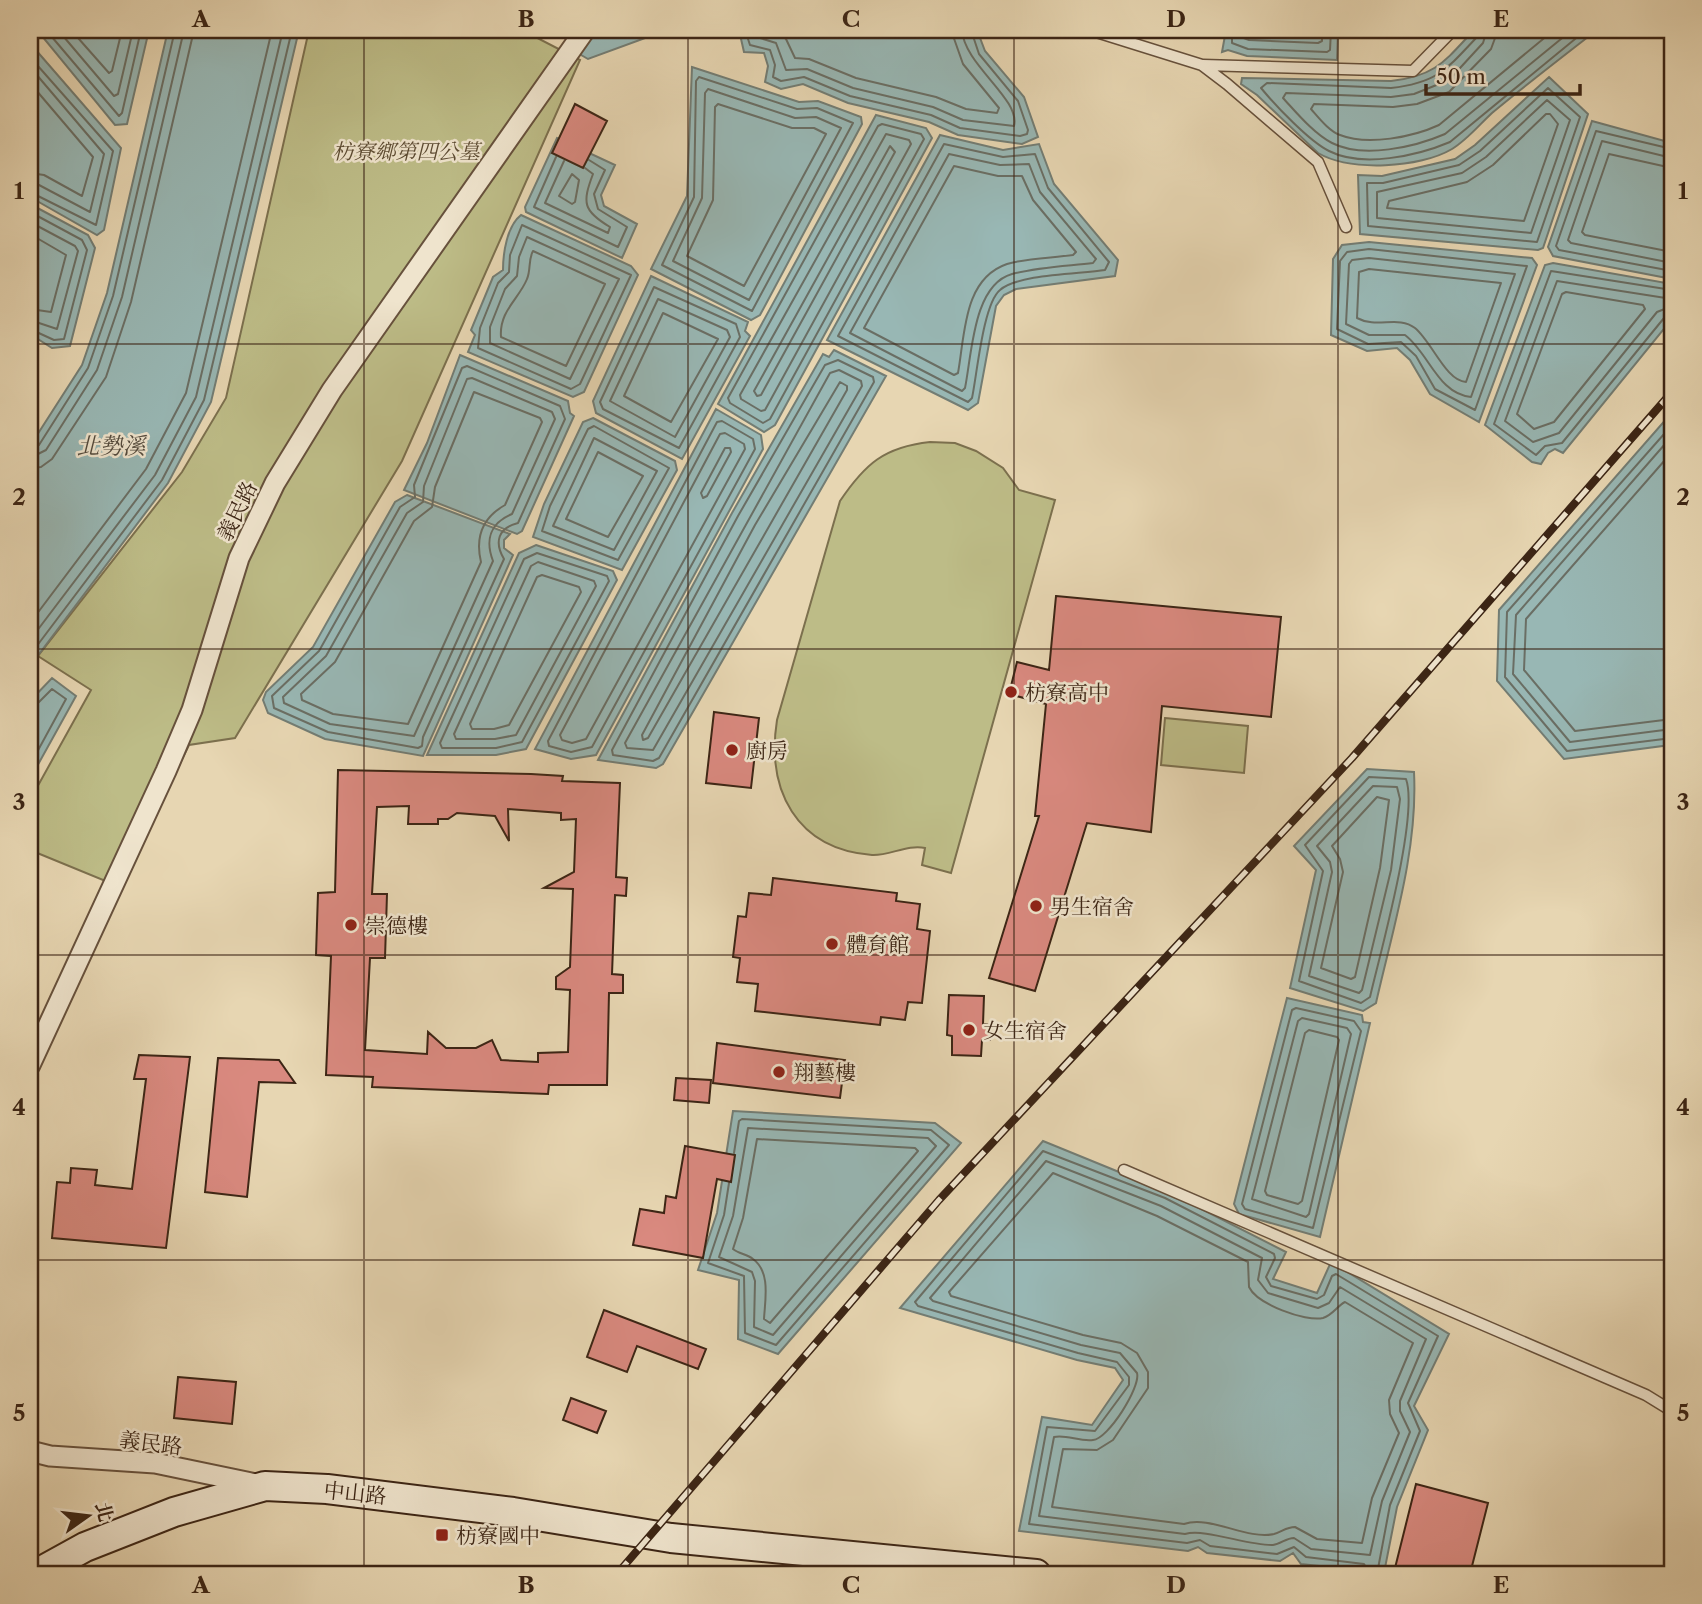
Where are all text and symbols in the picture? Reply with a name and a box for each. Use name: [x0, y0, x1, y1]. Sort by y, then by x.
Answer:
text: A: [191, 5, 211, 33]
text: B: [517, 5, 535, 33]
text: C: [842, 5, 860, 33]
text: D: [1166, 5, 1186, 33]
text: E: [1493, 5, 1509, 33]
scale bar: [1426, 52, 1580, 96]
text: 50 m: [1436, 64, 1486, 89]
park label: 枋寮鄉第四公墓: [333, 139, 482, 164]
text: 1: [14, 177, 25, 205]
text: 1: [1678, 177, 1689, 205]
water label: 北勢溪: [77, 432, 149, 460]
street label: 義民路: [212, 477, 262, 545]
text: 2: [12, 483, 26, 511]
text: 2: [1676, 483, 1690, 511]
place label: 枋寮高中: [1025, 680, 1109, 705]
marker: 枋寮高中: [1003, 684, 1019, 700]
place label: 廚房: [746, 738, 788, 763]
marker: 廚房: [724, 742, 740, 758]
text: 3: [13, 788, 26, 816]
text: 3: [1677, 788, 1690, 816]
place label: 男生宿舍: [1050, 894, 1134, 919]
marker: 男生宿舍: [1028, 898, 1044, 914]
place label: 崇德樓: [365, 913, 428, 938]
marker: 崇德樓: [343, 917, 359, 933]
place label: 體育館: [846, 932, 909, 957]
marker: 體育館: [824, 936, 840, 952]
place label: 女生宿舍: [983, 1018, 1067, 1043]
marker: 女生宿舍: [961, 1022, 977, 1038]
place label: 翔藝樓: [793, 1060, 856, 1085]
marker: 翔藝樓: [771, 1064, 787, 1080]
text: 4: [12, 1093, 26, 1121]
text: 4: [1676, 1093, 1690, 1121]
text: 5: [13, 1399, 25, 1427]
text: 5: [1677, 1399, 1689, 1427]
street label: 義民路: [118, 1427, 184, 1459]
street label: 中山路: [322, 1477, 388, 1509]
north arrow: [52, 1482, 122, 1552]
text: 北: [91, 1500, 117, 1524]
place label: 枋寮國中: [456, 1523, 540, 1548]
marker: 枋寮國中: [434, 1527, 450, 1543]
text: A: [191, 1571, 211, 1599]
text: B: [517, 1571, 535, 1599]
text: C: [842, 1571, 860, 1599]
text: D: [1166, 1571, 1186, 1599]
text: E: [1493, 1571, 1509, 1599]

